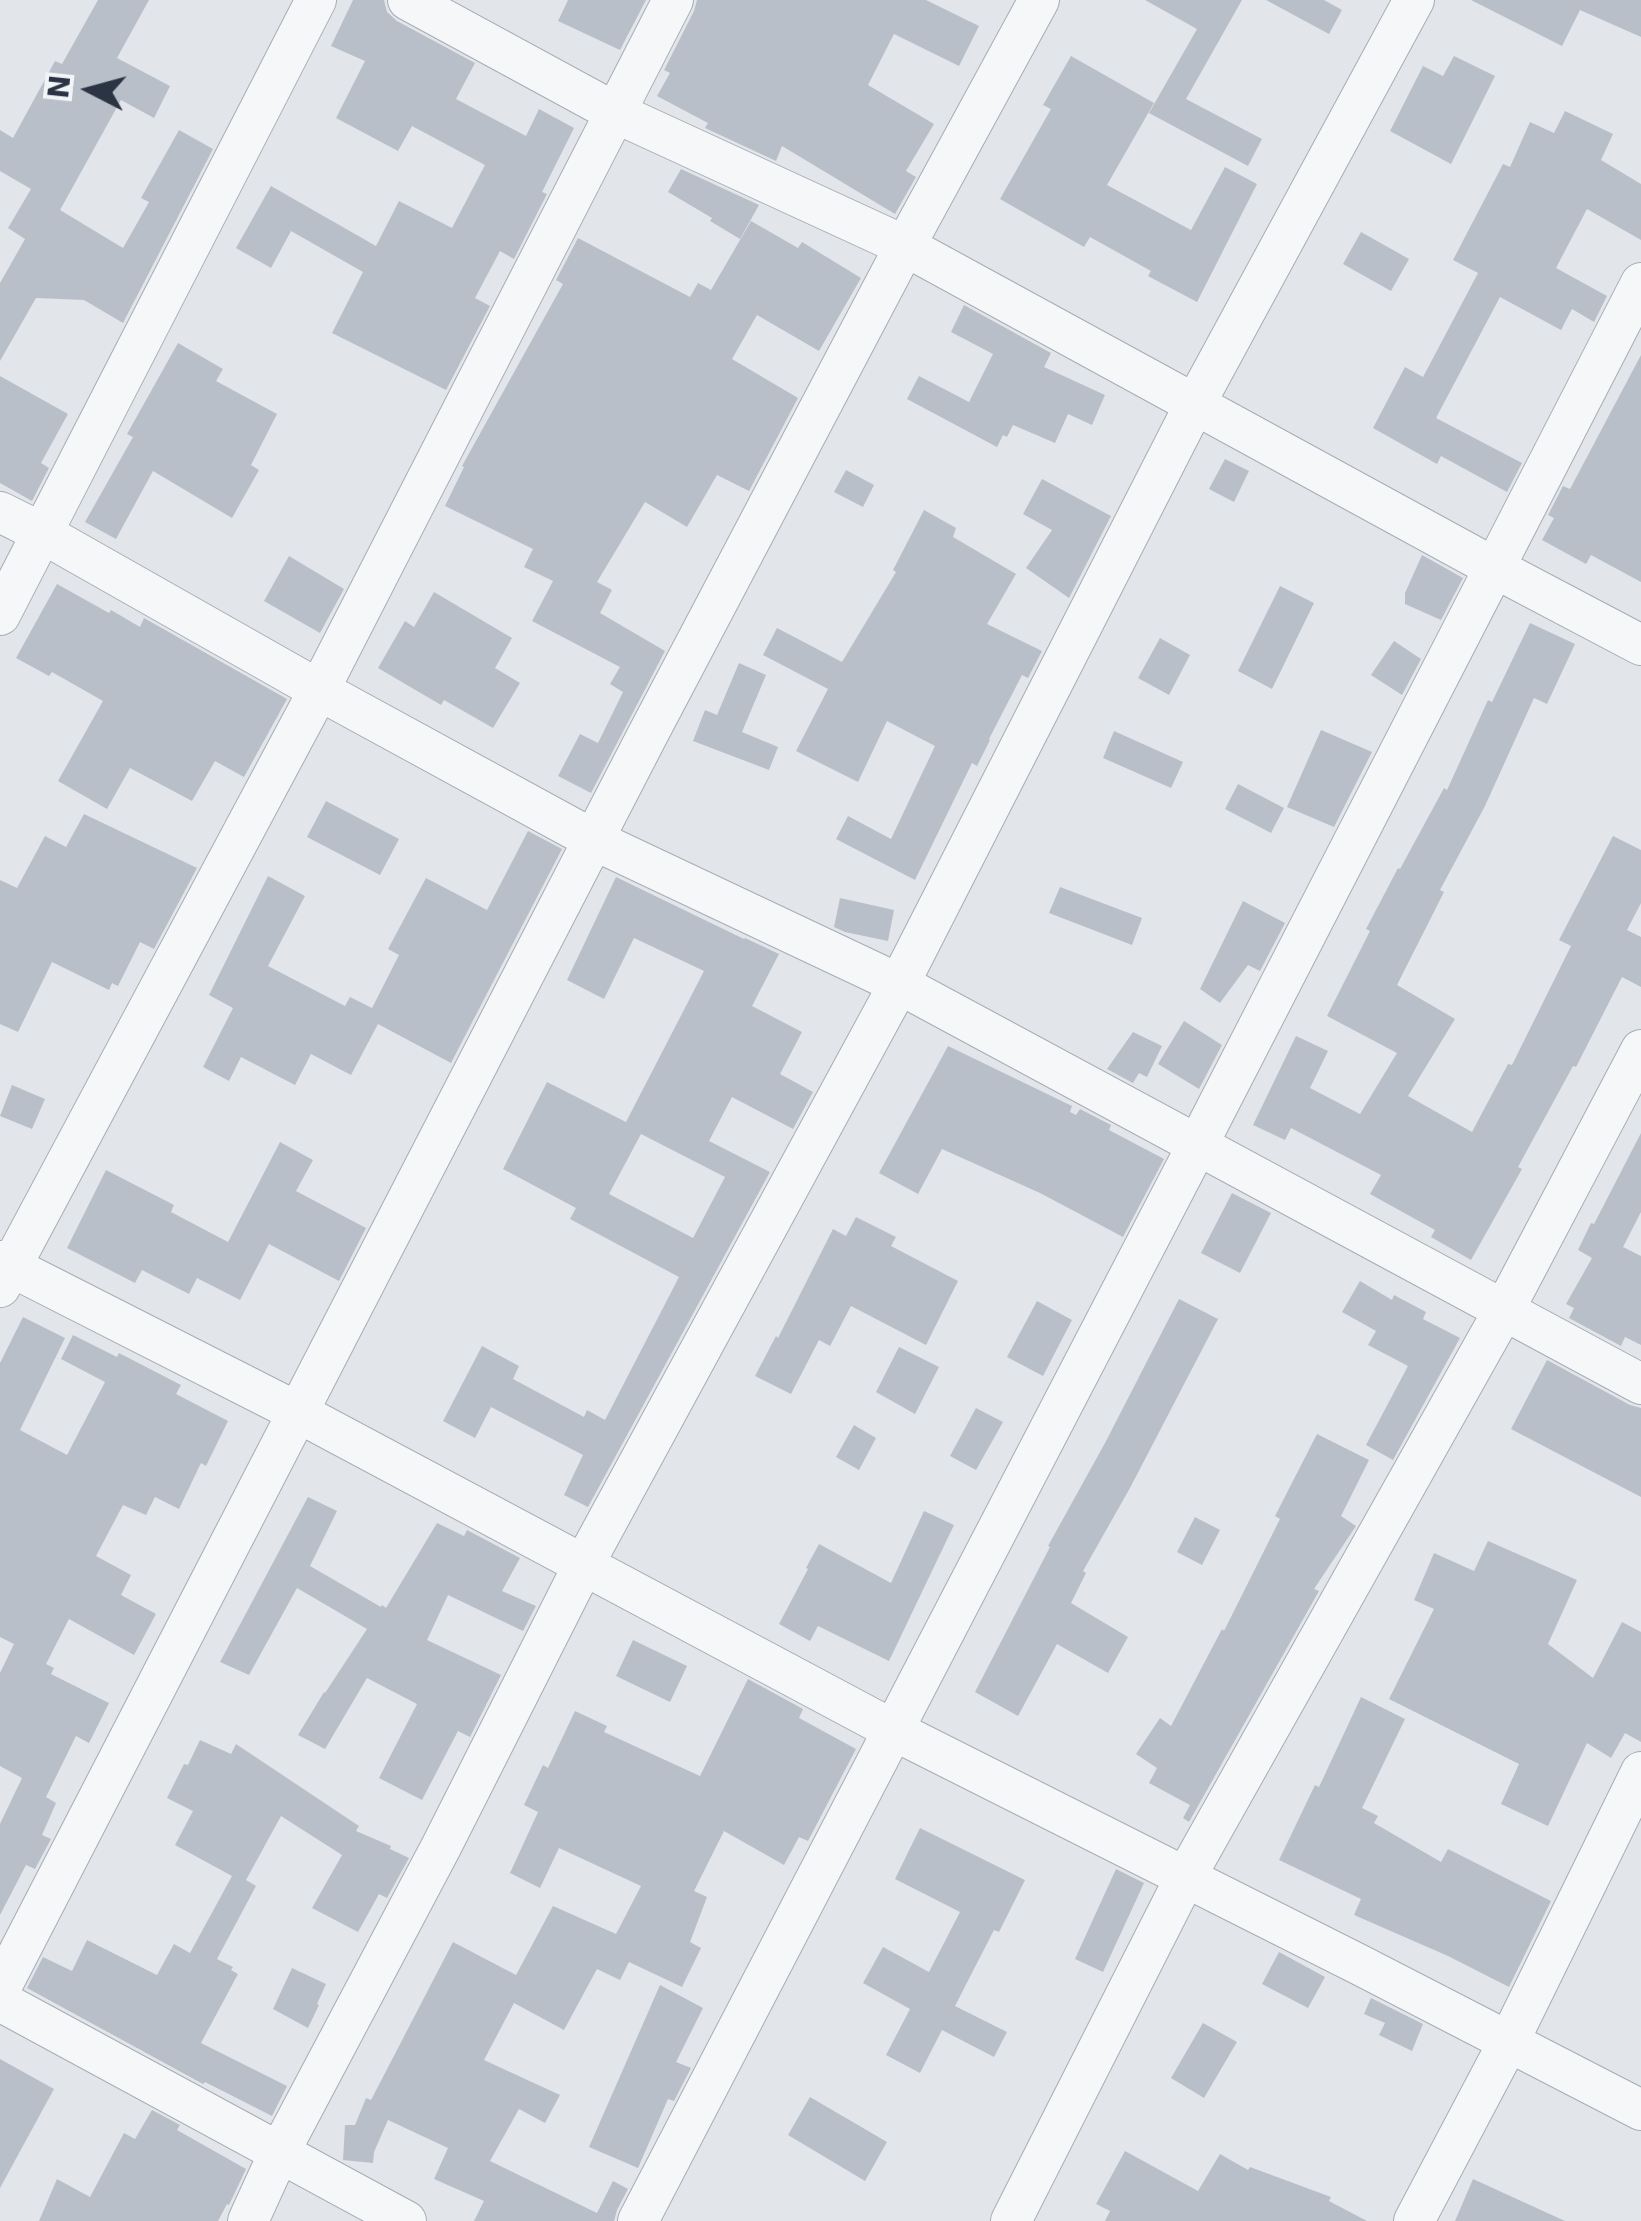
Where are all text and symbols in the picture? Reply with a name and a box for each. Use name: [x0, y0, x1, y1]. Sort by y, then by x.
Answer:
north arrow: [40, 40, 140, 140]
text: N: [42, 73, 77, 100]

